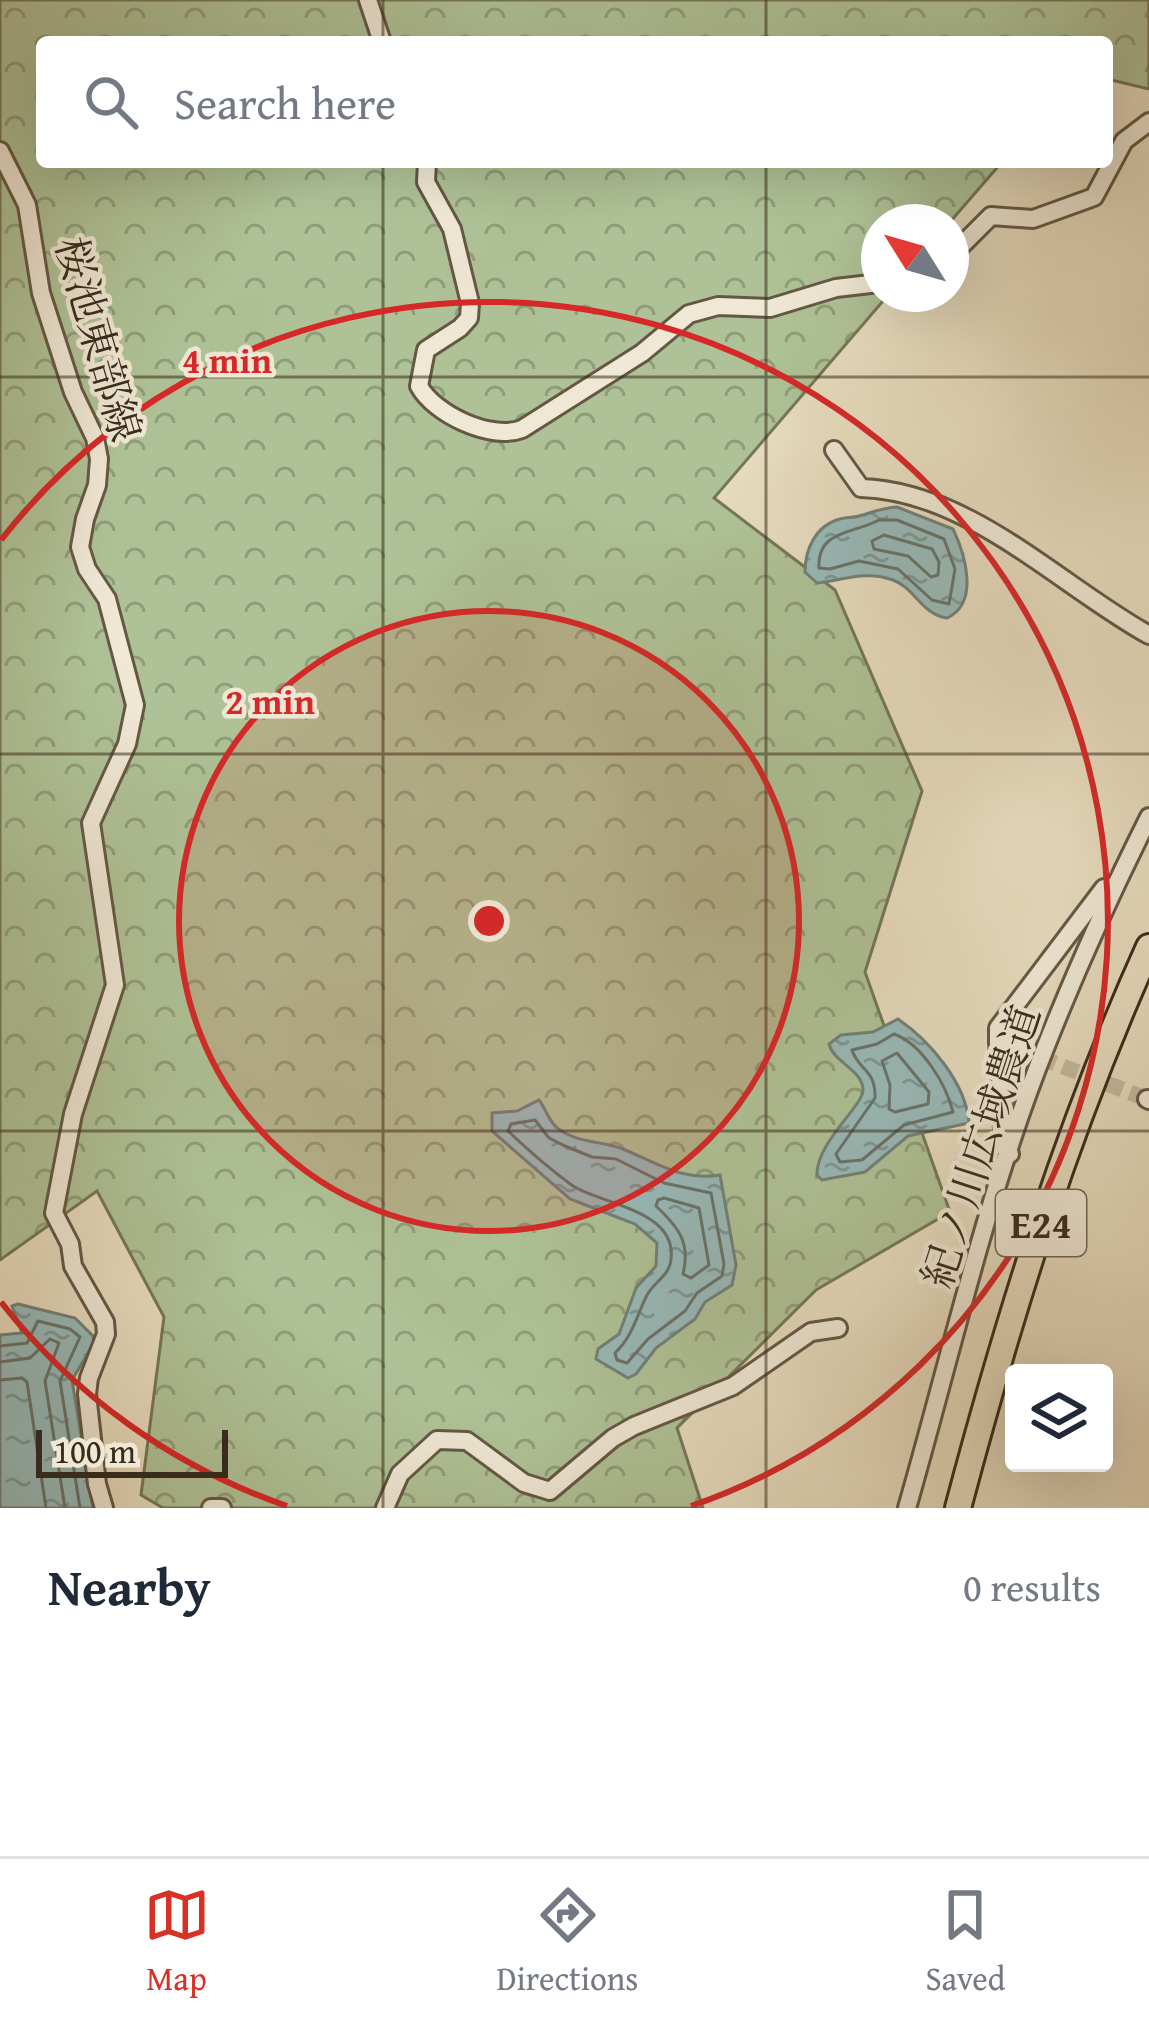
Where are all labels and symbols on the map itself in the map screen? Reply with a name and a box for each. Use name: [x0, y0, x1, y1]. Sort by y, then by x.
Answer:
north arrow: [861, 204, 969, 312]
street label: 桜池東部線: [41, 230, 157, 448]
text: 4 min: [182, 333, 272, 386]
text: 2 min: [225, 674, 315, 727]
centre of rings: [468, 900, 510, 942]
street label: 紀ノ川広域農道: [906, 997, 1054, 1295]
road number: E24: [996, 1190, 1086, 1256]
scale bar: [36, 1424, 228, 1477]

